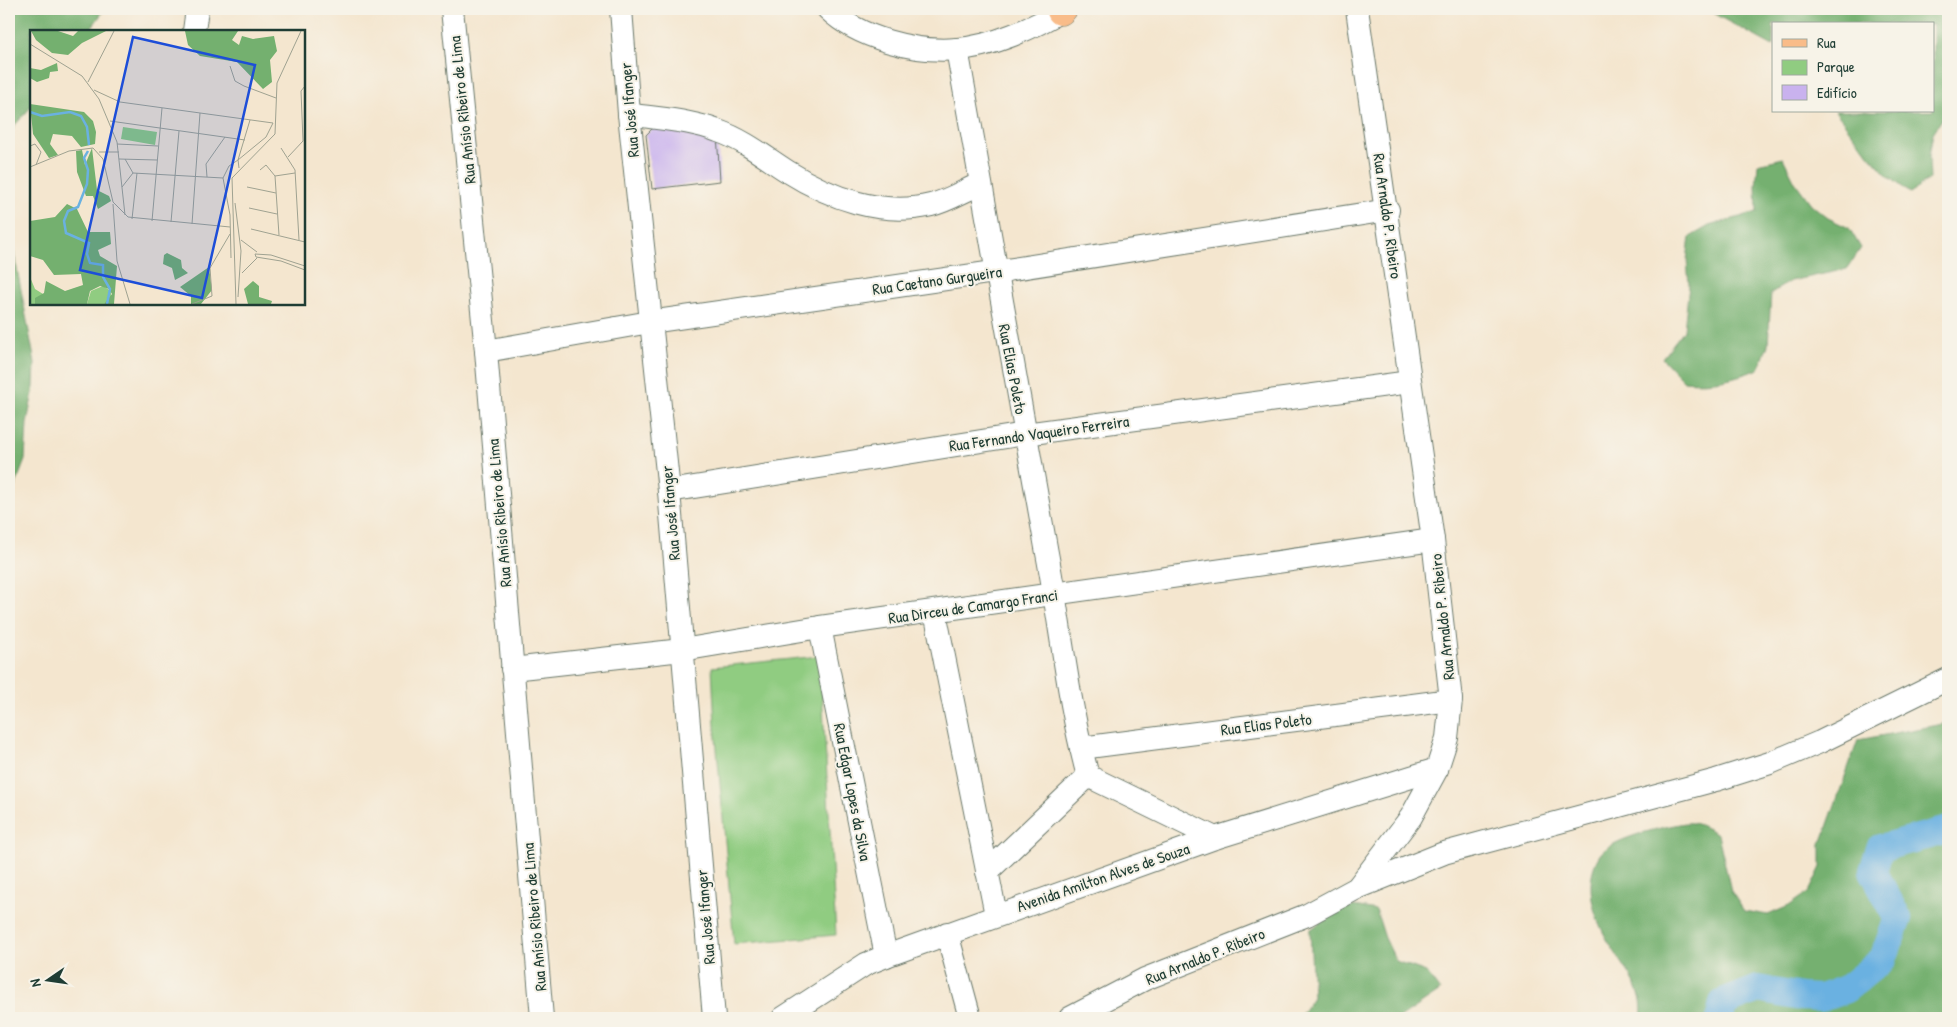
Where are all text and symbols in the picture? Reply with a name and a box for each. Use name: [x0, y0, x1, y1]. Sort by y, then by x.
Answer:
legend: [1772, 22, 1934, 112]
inset map: [30, 30, 305, 305]
text: Rua: [1817, 32, 1836, 53]
street label: Rua Anísio Ribeiro de Lima: [443, 35, 481, 185]
text: Parque: [1817, 56, 1855, 77]
street label: Rua José Ifanger: [614, 62, 644, 158]
text: Edifício: [1817, 82, 1857, 103]
street label: Rua Arnaldo P. Ribeiro: [1368, 152, 1408, 281]
street label: Rua Caetano Gurgueira: [871, 260, 1003, 300]
street label: Rua Elias Poleto: [993, 322, 1033, 416]
street label: Rua Fernando Vaqueiro Ferreira: [948, 409, 1130, 457]
street label: Rua Anísio Ribeiro de Lima: [482, 438, 516, 588]
street label: Rua José Ifanger: [655, 465, 685, 561]
street label: Rua Arnaldo P. Ribeiro: [1424, 552, 1460, 681]
street label: Rua Dirceu de Camargo Franci: [887, 583, 1059, 629]
street label: Rua Elias Poleto: [1219, 707, 1313, 740]
street label: Rua Edgar Lopes da Silva: [829, 721, 877, 863]
street label: Avenida Amilton Alves de Souza: [1014, 837, 1192, 917]
street label: Rua Anísio Ribeiro de Lima: [517, 842, 551, 992]
street label: Rua José Ifanger: [690, 869, 720, 965]
street label: Rua Arnaldo P. Ribeiro: [1142, 922, 1268, 990]
north arrow: [22, 954, 72, 1004]
text: N: [25, 977, 45, 989]

